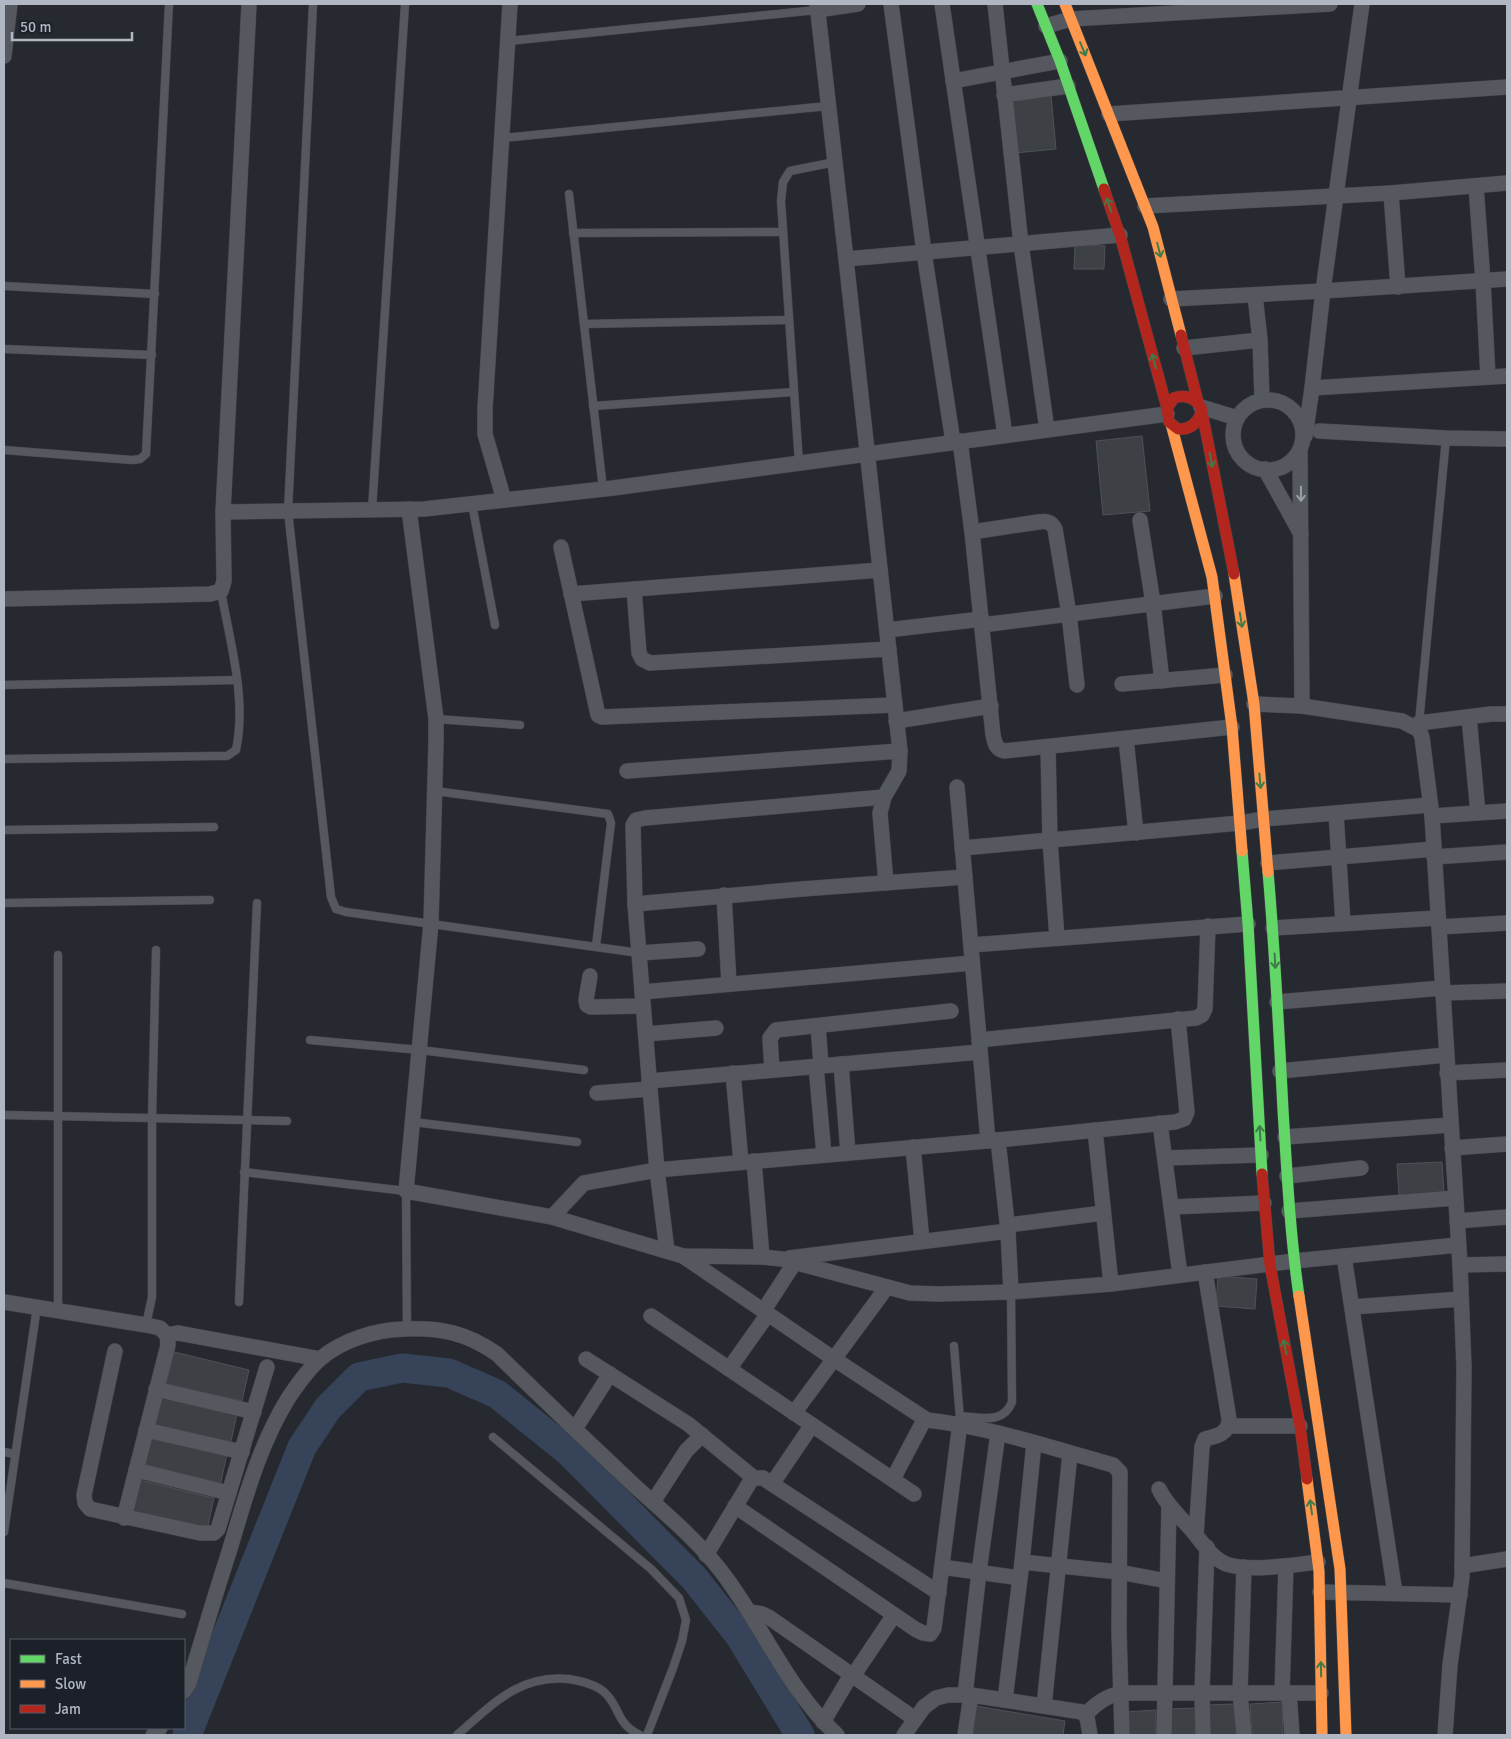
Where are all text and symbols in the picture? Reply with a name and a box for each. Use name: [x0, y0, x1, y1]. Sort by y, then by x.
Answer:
scale bar: [12, 10, 132, 42]
text: 50 m: [20, 18, 51, 36]
one-way arrow: [1079, 41, 1089, 56]
one-way arrow: [1104, 197, 1114, 213]
one-way arrow: [1155, 242, 1164, 258]
one-way arrow: [1149, 353, 1159, 369]
one-way arrow: [1207, 452, 1217, 468]
one-way arrow: [1296, 485, 1306, 501]
one-way arrow: [1237, 612, 1247, 628]
one-way arrow: [1256, 773, 1265, 789]
one-way arrow: [1270, 953, 1279, 969]
one-way arrow: [1256, 1126, 1265, 1142]
one-way arrow: [1280, 1339, 1289, 1355]
one-way arrow: [1306, 1499, 1316, 1515]
legend: [10, 1639, 185, 1729]
text: Fast: [55, 1650, 82, 1668]
one-way arrow: [1316, 1661, 1326, 1678]
text: Slow: [55, 1675, 86, 1693]
text: Jam: [55, 1700, 81, 1718]

